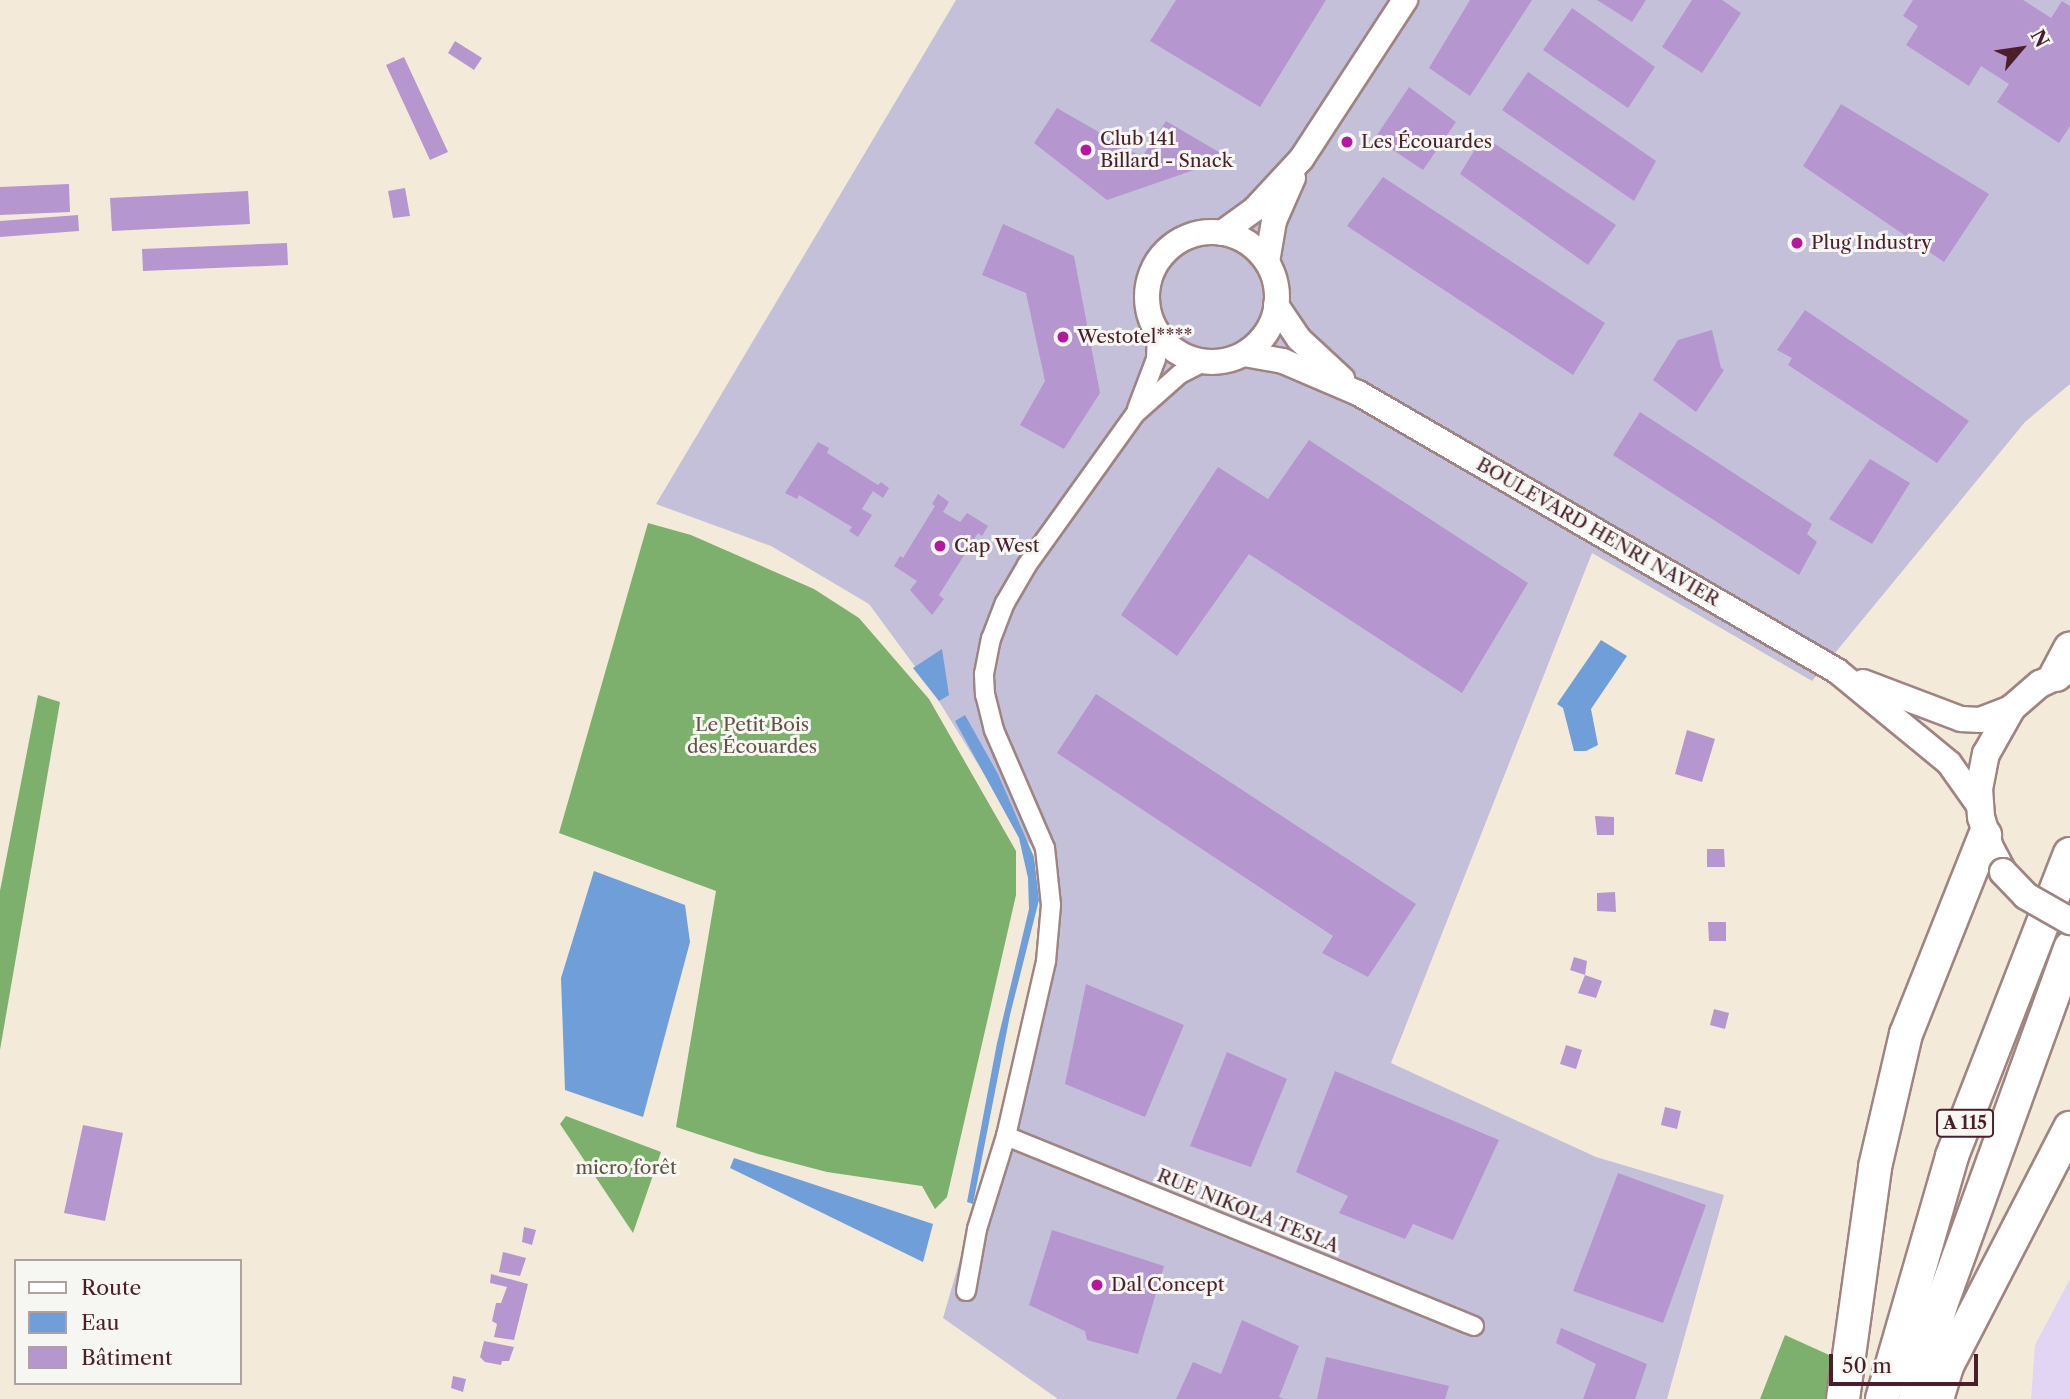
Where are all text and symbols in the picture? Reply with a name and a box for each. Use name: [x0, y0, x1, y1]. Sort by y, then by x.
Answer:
north arrow: [1986, 14, 2056, 84]
text: N: [2026, 26, 2054, 51]
place label: Club 141 Billard - Snack: [1100, 128, 1233, 172]
place label: Les Écouardes: [1361, 131, 1492, 153]
marker: Les Écouardes: [1339, 134, 1355, 150]
marker: Club 141 Billard - Snack: [1078, 142, 1094, 158]
place label: Plug Industry: [1811, 232, 1932, 254]
marker: Plug Industry: [1789, 235, 1805, 251]
place label: Westotel****: [1077, 326, 1193, 348]
marker: Westotel****: [1055, 329, 1071, 345]
street label: BOULEVARD HENRI NAVIER: [1472, 453, 1724, 611]
place label: Cap West: [954, 535, 1040, 557]
marker: Cap West: [932, 538, 948, 554]
park label: Le Petit Bois des Écouardes: [687, 714, 817, 758]
road number: A 115: [1935, 1108, 1995, 1138]
park label: micro forêt: [575, 1157, 677, 1179]
street label: RUE NIKOLA TESLA: [1153, 1164, 1343, 1258]
legend: [14, 1259, 242, 1385]
place label: Dal Concept: [1111, 1274, 1224, 1296]
text: Route: [81, 1275, 141, 1300]
marker: Dal Concept: [1089, 1277, 1105, 1293]
text: Eau: [81, 1310, 120, 1335]
scale bar: [1832, 1340, 1981, 1384]
text: Bâtiment: [81, 1345, 172, 1370]
text: 50 m: [1842, 1353, 1892, 1378]

